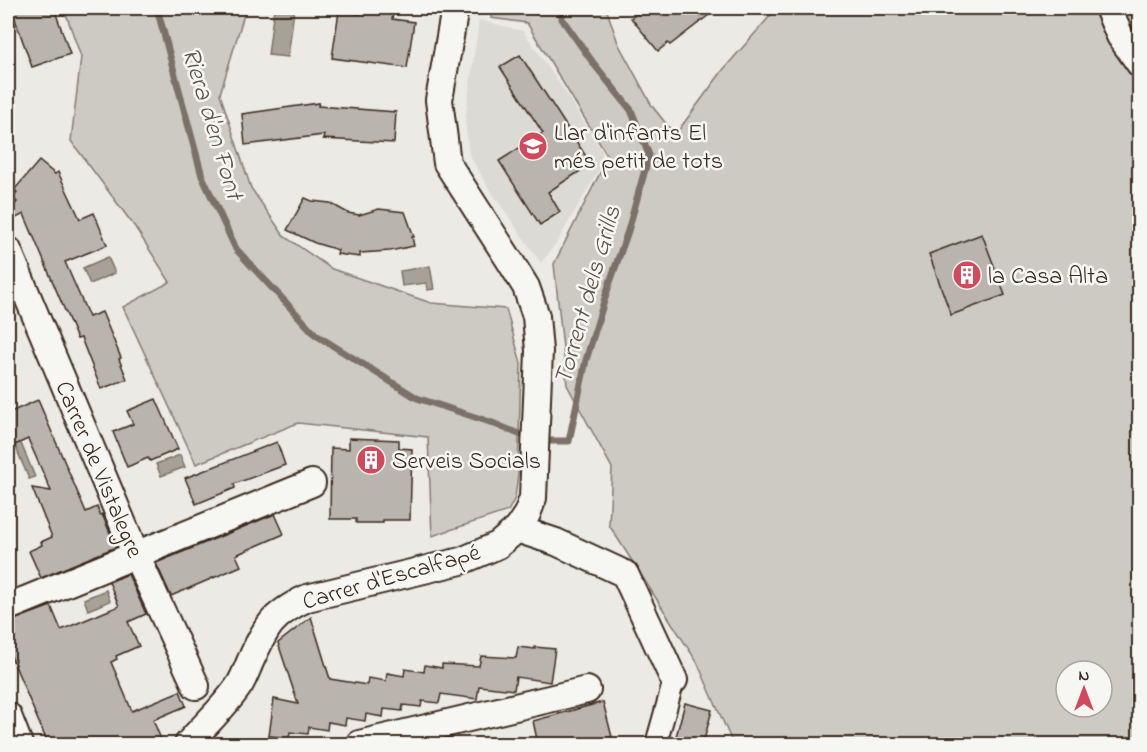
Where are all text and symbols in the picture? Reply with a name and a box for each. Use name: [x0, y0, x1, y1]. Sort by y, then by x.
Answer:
water label: Riera d'en Font: [170, 43, 253, 207]
place label: Llar d'infants El més petit de tots: [554, 117, 723, 180]
school or university icon: Llar d'infants El més petit de tots: [517, 130, 549, 162]
water label: Torrent dels Grills: [545, 201, 633, 390]
building icon: la Casa Alta: [951, 259, 983, 291]
place label: la Casa Alta: [988, 260, 1108, 295]
street label: Carrer de Vistalegre: [45, 376, 151, 564]
building icon: Serveis Socials: [355, 444, 387, 476]
place label: Serveis Socials: [392, 445, 541, 480]
street label: Carrer d'Escalfapé: [299, 536, 485, 621]
north arrow: [1054, 659, 1114, 719]
text: N: [1079, 664, 1090, 688]

